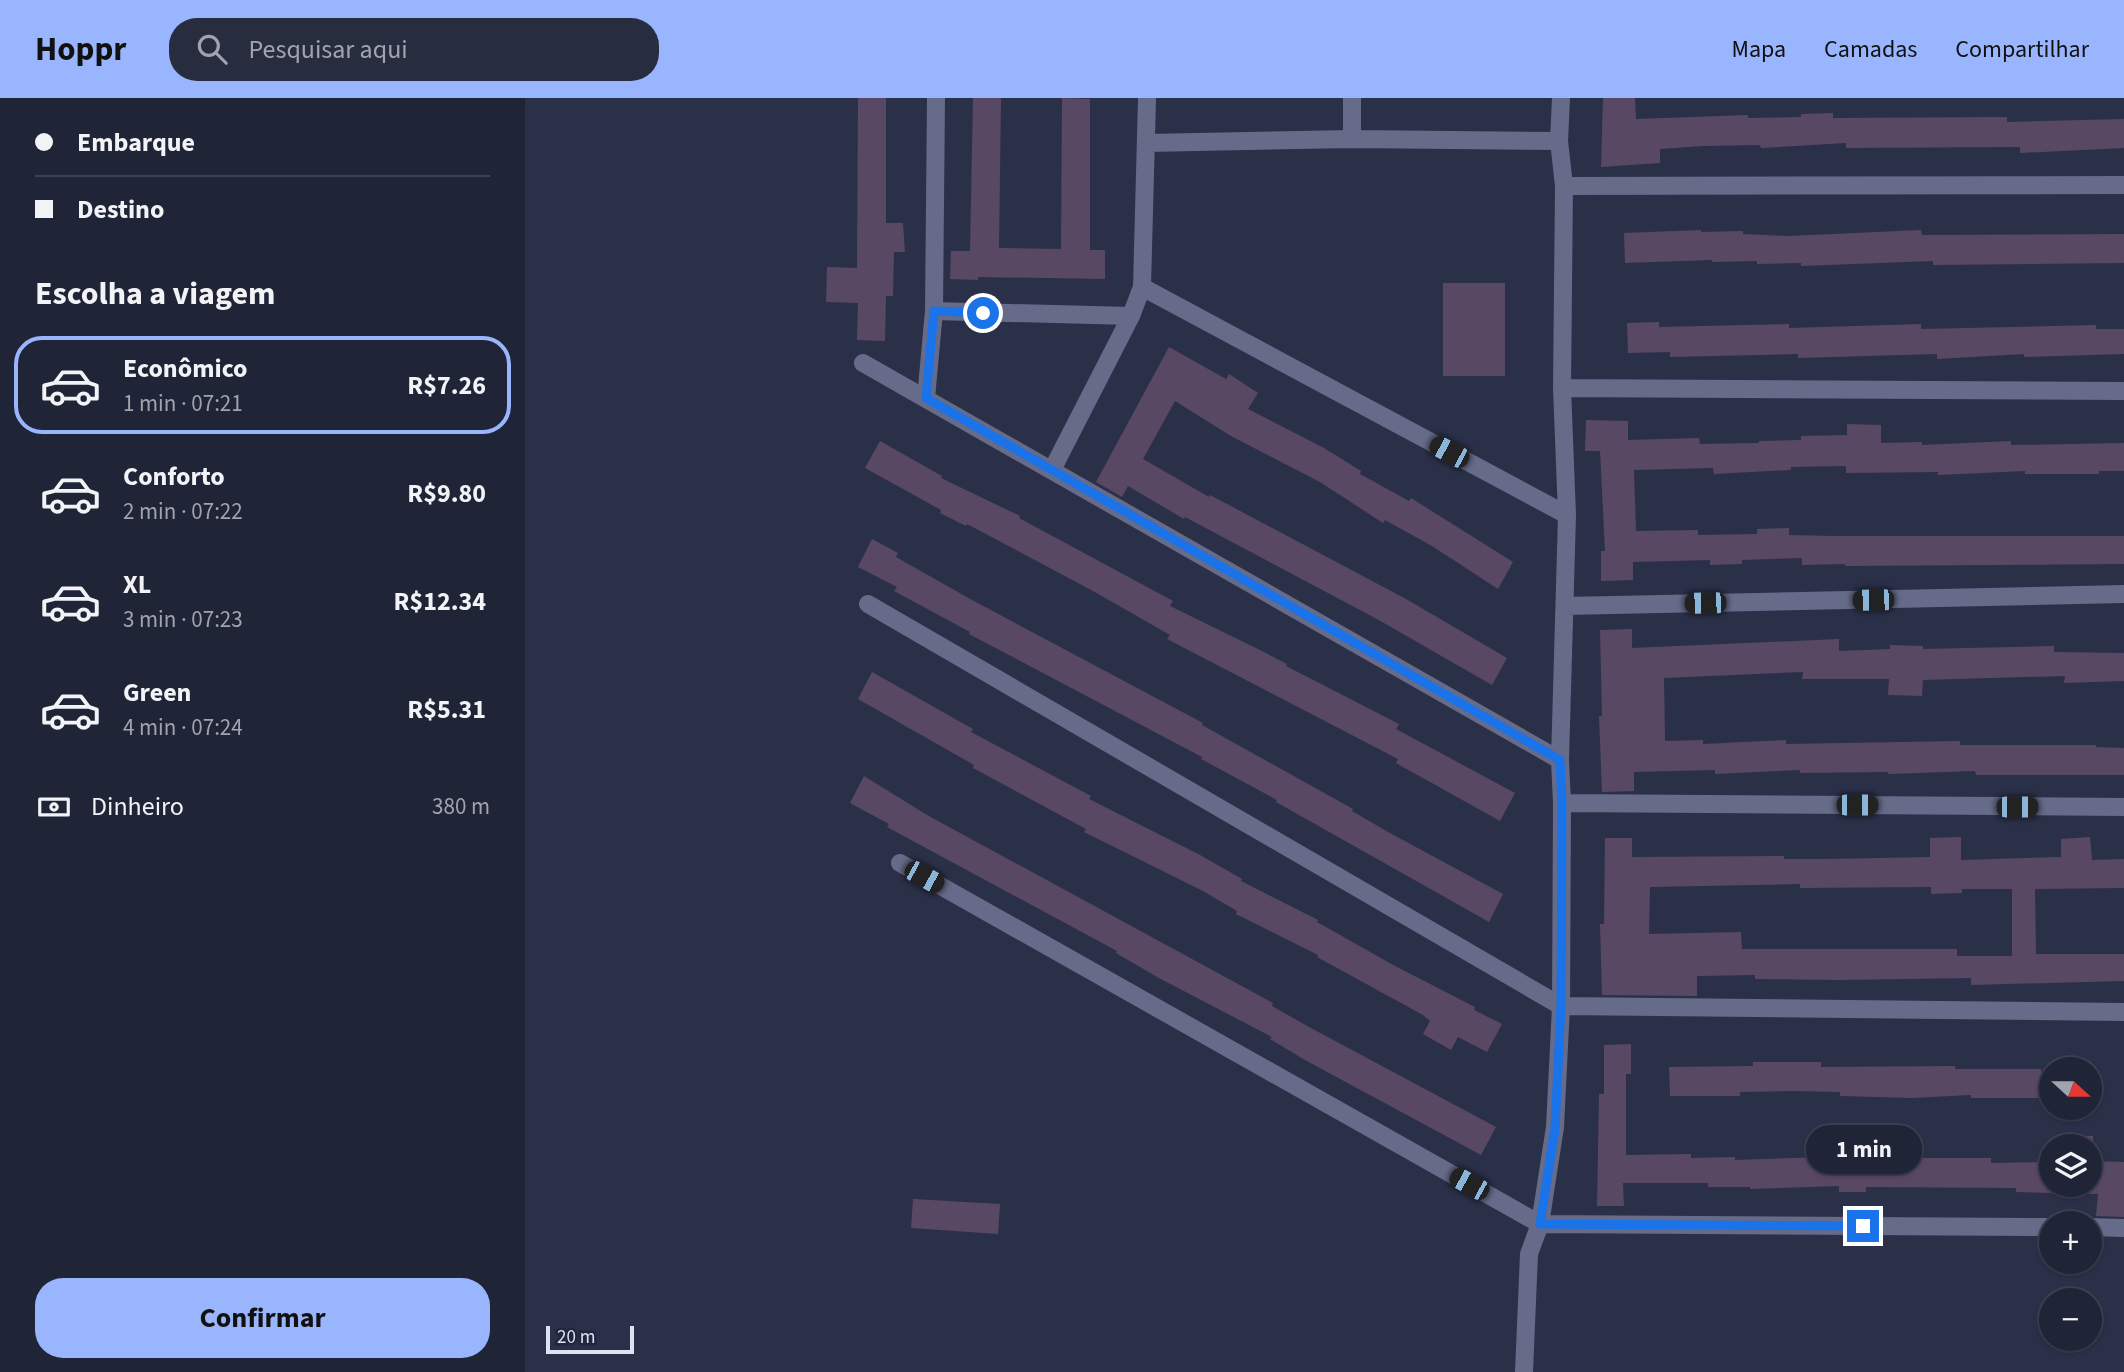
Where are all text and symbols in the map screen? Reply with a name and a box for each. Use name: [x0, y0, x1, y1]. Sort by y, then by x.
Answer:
search box: [169, 18, 659, 81]
text: Hoppr: [35, 26, 127, 73]
icon: search: [193, 30, 231, 68]
text: Pesquisar aqui: [249, 31, 408, 68]
text: Mapa: [1731, 32, 1786, 67]
text: Camadas: [1824, 32, 1917, 67]
text: Compartilhar: [1955, 32, 2089, 67]
text: Embarque: [77, 124, 195, 161]
text: Destino: [77, 191, 164, 228]
text: Escolha a viagem: [35, 271, 275, 317]
route start: [967, 297, 999, 329]
text: Econômico: [123, 350, 248, 387]
icon: car: [39, 354, 102, 417]
text: R$7.26: [407, 367, 486, 404]
text: 1 min · 07:21: [123, 387, 243, 420]
car: [1426, 433, 1473, 471]
text: Conforto: [123, 458, 225, 495]
icon: car: [39, 462, 102, 525]
text: R$9.80: [407, 475, 486, 512]
text: 2 min · 07:22: [123, 495, 243, 528]
text: XL: [123, 566, 151, 603]
icon: car: [39, 570, 102, 633]
text: R$12.34: [394, 583, 486, 620]
car: [1852, 589, 1895, 611]
car: [1684, 592, 1727, 614]
text: 3 min · 07:23: [123, 603, 243, 636]
text: Green: [123, 674, 191, 711]
icon: car: [39, 678, 102, 741]
text: R$5.31: [407, 691, 486, 728]
text: 4 min · 07:24: [123, 711, 243, 744]
icon: cash: [35, 788, 73, 826]
text: Dinheiro: [91, 788, 184, 825]
text: 380 m: [432, 790, 490, 823]
car: [1837, 795, 1879, 816]
car: [1997, 797, 2039, 818]
car: [901, 858, 948, 896]
north arrow: [2039, 1057, 2102, 1120]
map controls: [2039, 1057, 2102, 1351]
callout: 1 min: [1805, 1124, 1921, 1174]
text: 1 min: [1836, 1133, 1892, 1166]
button: layers: [2039, 1134, 2102, 1197]
car: [1446, 1165, 1493, 1203]
route end: [1847, 1210, 1879, 1242]
button: +: [2039, 1211, 2102, 1274]
button: Confirmar: [35, 1278, 490, 1358]
button: −: [2039, 1288, 2102, 1351]
scale bar: [546, 1323, 633, 1355]
text: 20 m: [557, 1324, 595, 1351]

